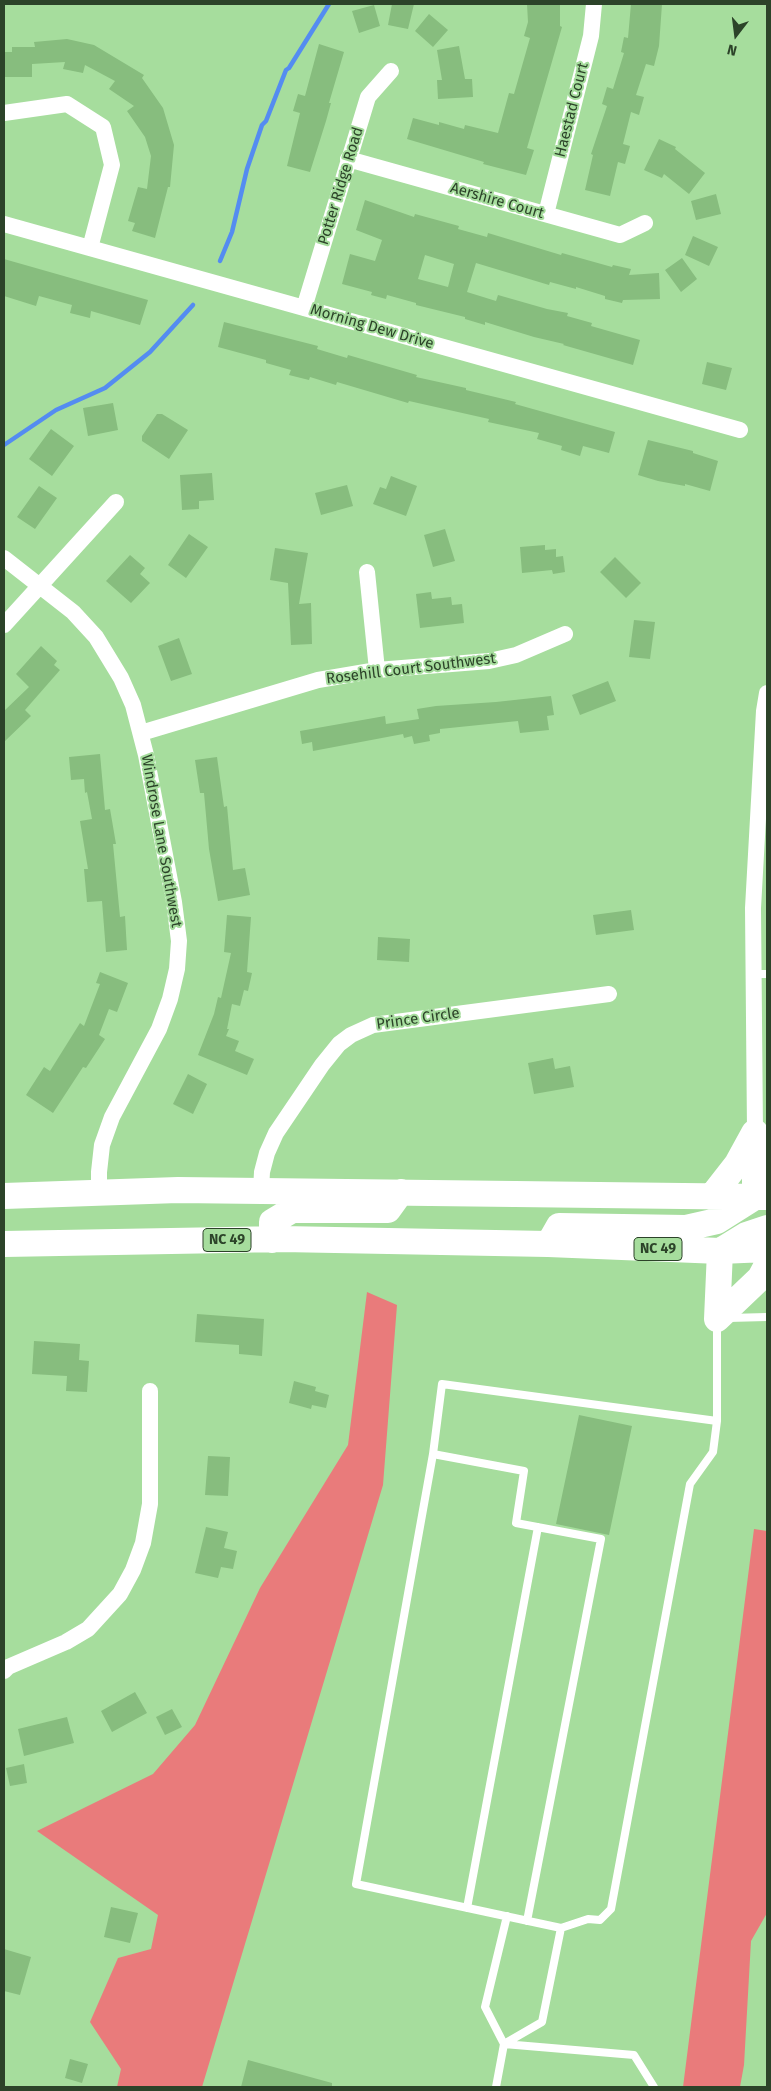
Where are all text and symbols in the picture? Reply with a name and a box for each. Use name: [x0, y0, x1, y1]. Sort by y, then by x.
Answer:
north arrow: [711, 10, 761, 60]
text: N: [725, 41, 739, 59]
street label: Haestad Court: [552, 61, 592, 159]
street label: Potter Ridge Road: [315, 125, 367, 247]
street label: Aershire Court: [448, 179, 546, 223]
street label: Morning Dew Drive: [308, 301, 436, 353]
street label: Rosehill Court Southwest: [325, 650, 497, 688]
street label: Windrose Lane Southwest: [137, 753, 185, 929]
street label: Prince Circle: [375, 1004, 461, 1034]
road number: NC 49: [203, 1228, 251, 1252]
road number: NC 49: [634, 1238, 682, 1260]

